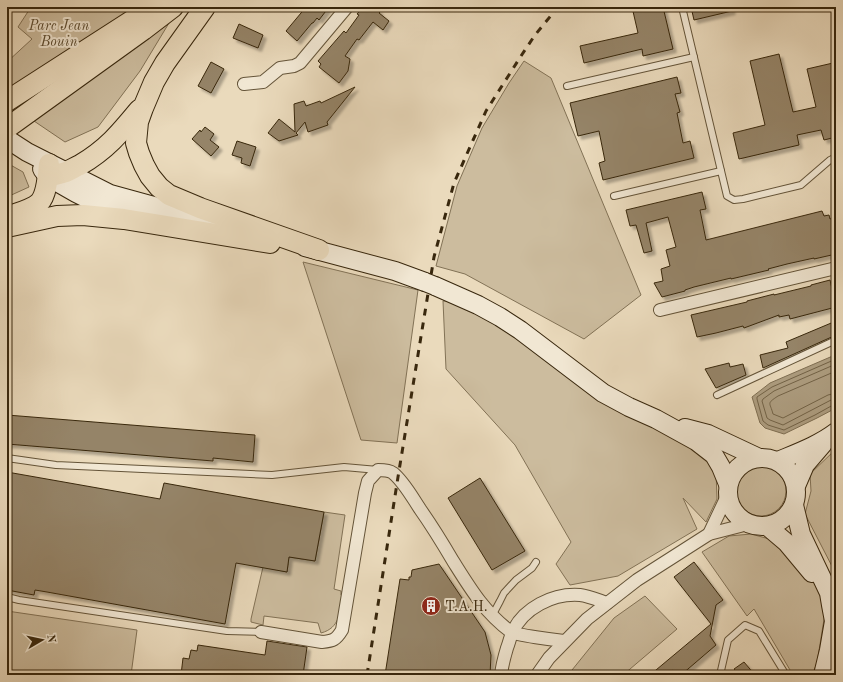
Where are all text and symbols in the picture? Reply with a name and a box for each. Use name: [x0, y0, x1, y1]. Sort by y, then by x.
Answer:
park label: Parc Jean Bouin: [28, 19, 89, 49]
building icon: T.A.H.: [420, 595, 442, 617]
place label: T.A.H.: [445, 600, 488, 614]
north arrow: [22, 620, 62, 660]
text: N: [44, 634, 57, 644]

